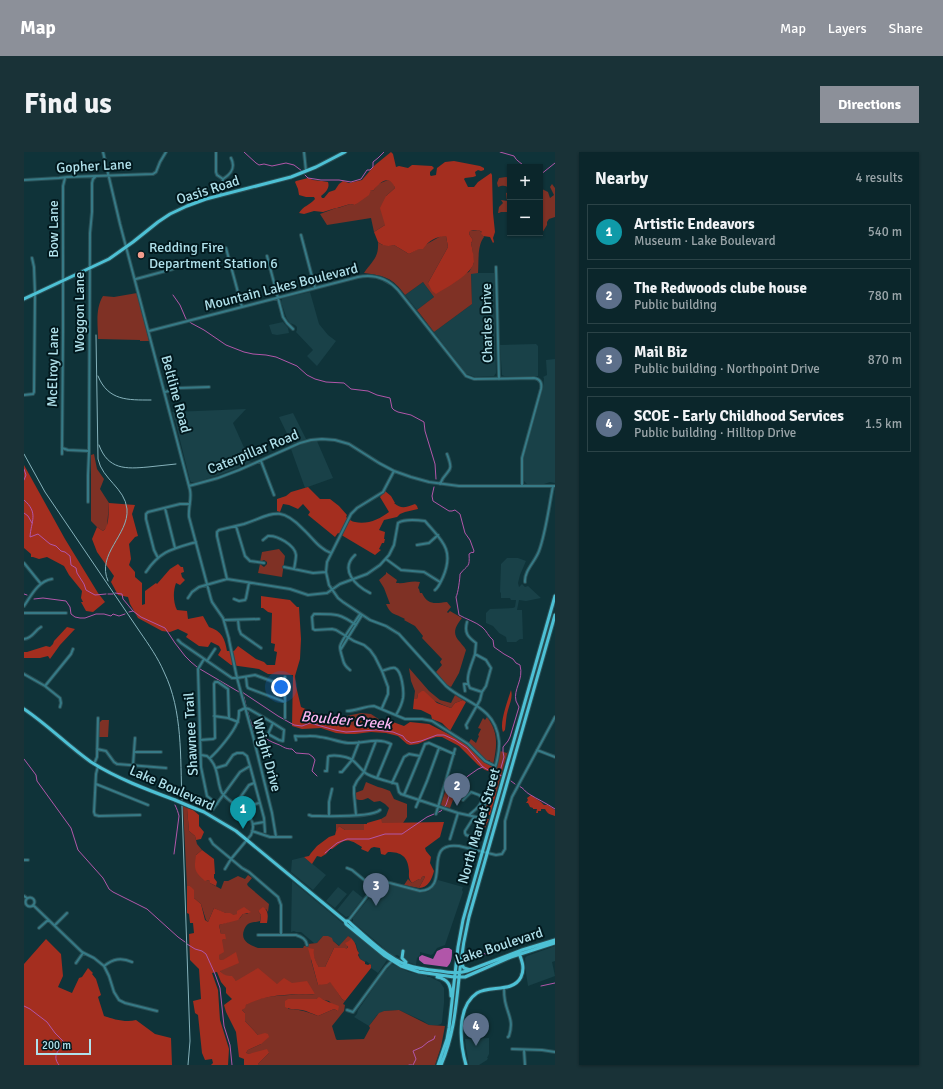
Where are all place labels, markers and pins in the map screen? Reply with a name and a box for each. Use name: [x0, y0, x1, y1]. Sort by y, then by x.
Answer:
place label: Redding Fire Department Station 6: [149, 239, 278, 272]
marker: Redding Fire Department Station 6: [136, 250, 146, 260]
pin: 2: [444, 773, 470, 806]
pin: 1: [230, 796, 256, 829]
pin: 3: [363, 873, 389, 906]
pin: 4: [463, 1013, 489, 1046]

